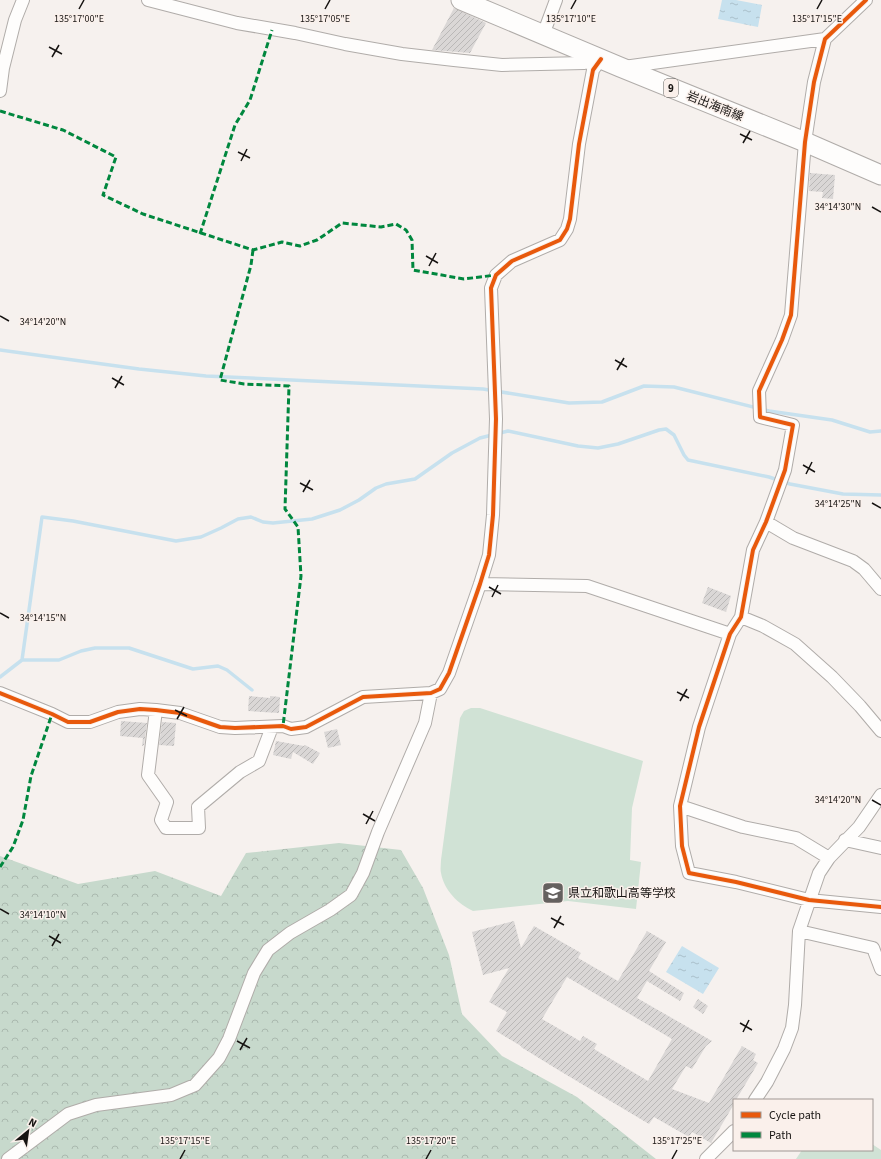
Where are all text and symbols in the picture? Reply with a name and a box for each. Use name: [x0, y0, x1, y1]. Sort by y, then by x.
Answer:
text: 135°17'00"E: [54, 12, 104, 26]
text: 135°17'05"E: [300, 12, 350, 26]
text: 135°17'10"E: [546, 12, 596, 26]
text: 135°17'15"E: [792, 12, 842, 26]
road number: 9: [664, 79, 678, 97]
street label: 岩出海南線: [684, 87, 746, 126]
text: 34°14'30"N: [815, 200, 861, 214]
text: 34°14'20"N: [20, 315, 66, 329]
text: 34°14'25"N: [815, 497, 861, 511]
text: 34°14'15"N: [20, 611, 66, 625]
text: 34°14'20"N: [815, 793, 861, 807]
school or university icon: 県立和歌山高等学校: [540, 880, 566, 906]
place label: 県立和歌山高等学校: [568, 885, 676, 902]
text: 34°14'10"N: [20, 908, 66, 922]
legend: [733, 1099, 873, 1151]
text: Cycle path: [769, 1107, 821, 1124]
north arrow: [8, 1111, 48, 1151]
text: N: [26, 1114, 39, 1131]
text: Path: [769, 1127, 792, 1144]
text: 135°17'15"E: [160, 1134, 210, 1148]
text: 135°17'20"E: [406, 1134, 456, 1148]
text: 135°17'25"E: [652, 1134, 702, 1148]

